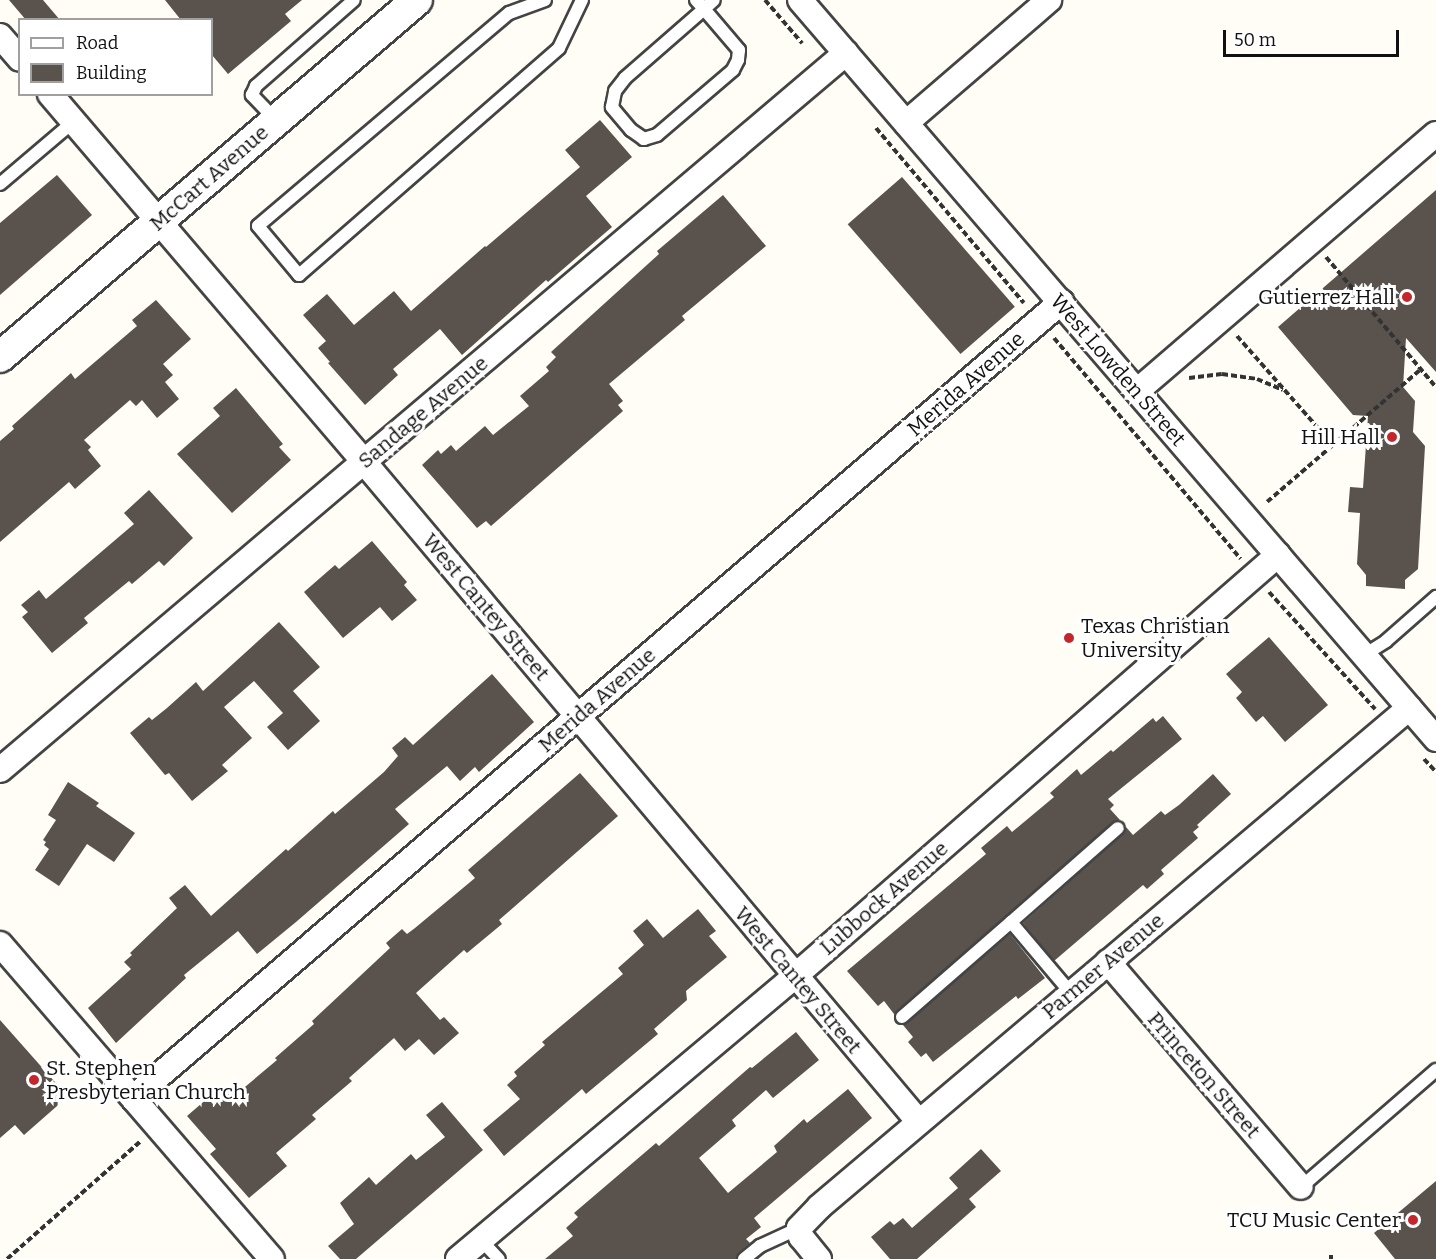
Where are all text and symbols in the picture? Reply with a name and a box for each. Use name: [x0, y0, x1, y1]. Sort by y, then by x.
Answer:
legend: [18, 18, 213, 96]
scale bar: [1226, 18, 1402, 56]
text: 50 m: [1234, 29, 1276, 51]
text: Road: [76, 32, 118, 54]
text: Building: [76, 62, 147, 84]
street label: McCart Avenue: [145, 120, 273, 236]
place label: Gutierrez Hall: [1258, 284, 1395, 310]
street label: West Lowden Street: [1045, 289, 1191, 451]
marker: Gutierrez Hall: [1400, 290, 1414, 304]
street label: Merida Avenue: [902, 326, 1030, 442]
street label: Sandage Avenue: [353, 350, 493, 474]
place label: Hill Hall: [1301, 424, 1380, 450]
marker: Hill Hall: [1385, 430, 1399, 444]
street label: West Cantey Street: [417, 528, 555, 686]
place label: Texas Christian University: [1081, 613, 1229, 663]
marker: Texas Christian University: [1062, 631, 1076, 645]
street label: Merida Avenue: [533, 642, 661, 758]
street label: Lubbock Avenue: [815, 836, 953, 960]
street label: West Cantey Street: [729, 901, 867, 1059]
street label: Parmer Avenue: [1037, 908, 1169, 1024]
street label: Princeton Street: [1142, 1007, 1266, 1143]
place label: St. Stephen Presbyterian Church: [46, 1055, 246, 1105]
marker: St. Stephen Presbyterian Church: [27, 1073, 41, 1087]
place label: TCU Music Center: [1227, 1207, 1401, 1233]
marker: TCU Music Center: [1406, 1213, 1420, 1227]

